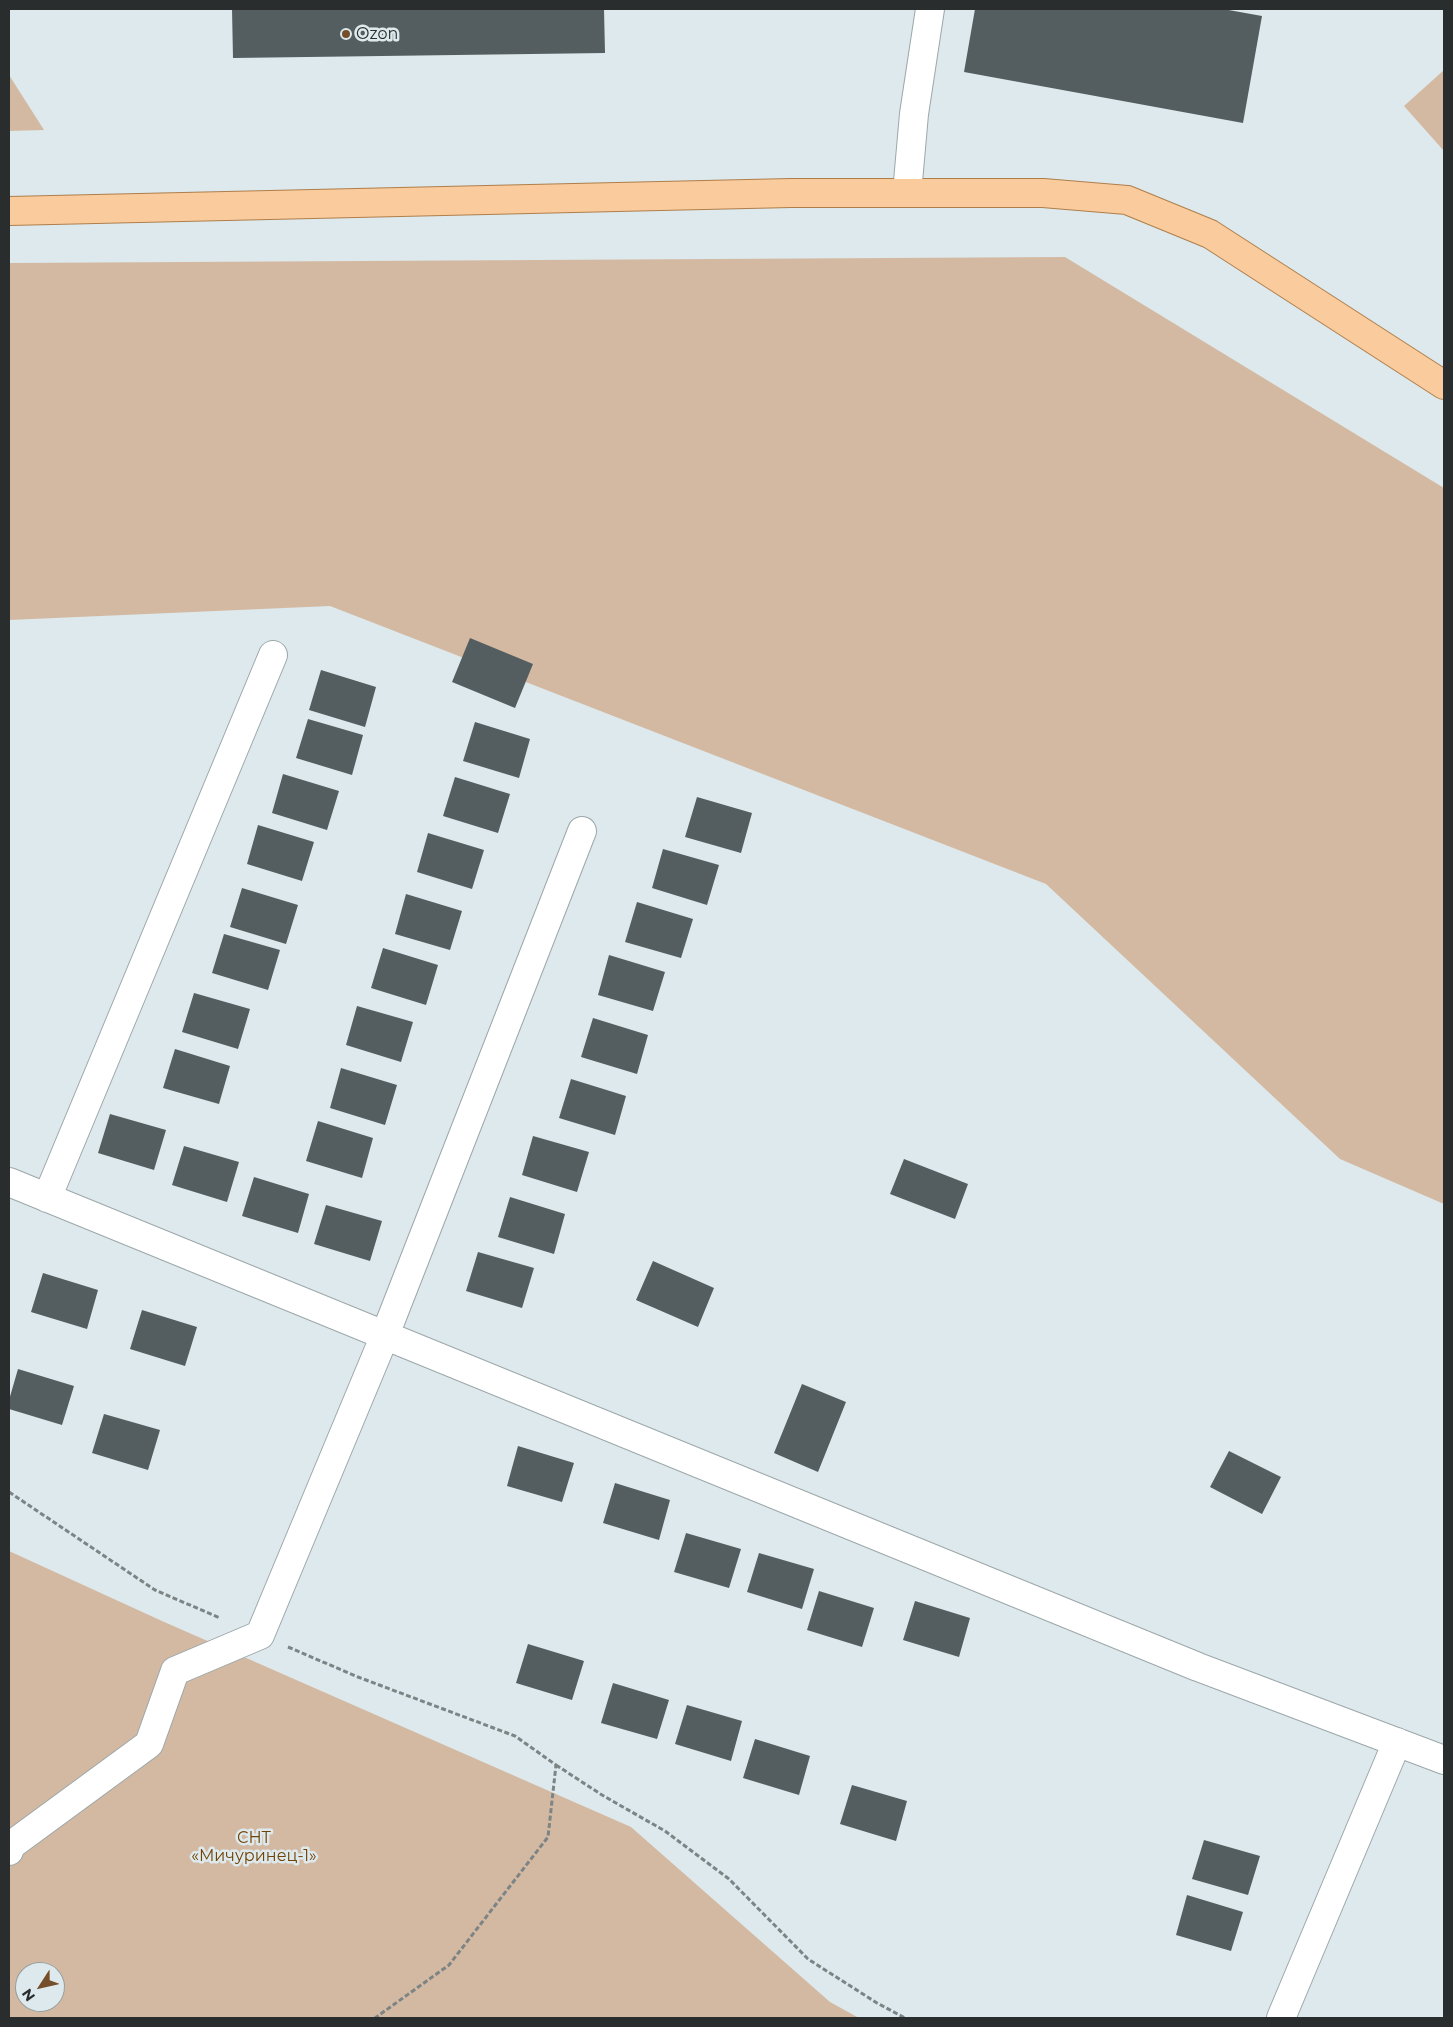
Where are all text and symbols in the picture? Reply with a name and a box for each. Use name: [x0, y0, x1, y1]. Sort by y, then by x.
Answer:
place label: Ozon: [356, 24, 398, 44]
marker: Ozon: [340, 28, 352, 40]
park label: СНТ «Мичуринец-1»: [191, 1828, 317, 1866]
north arrow: [15, 1962, 65, 2012]
text: N: [18, 1985, 39, 2005]

